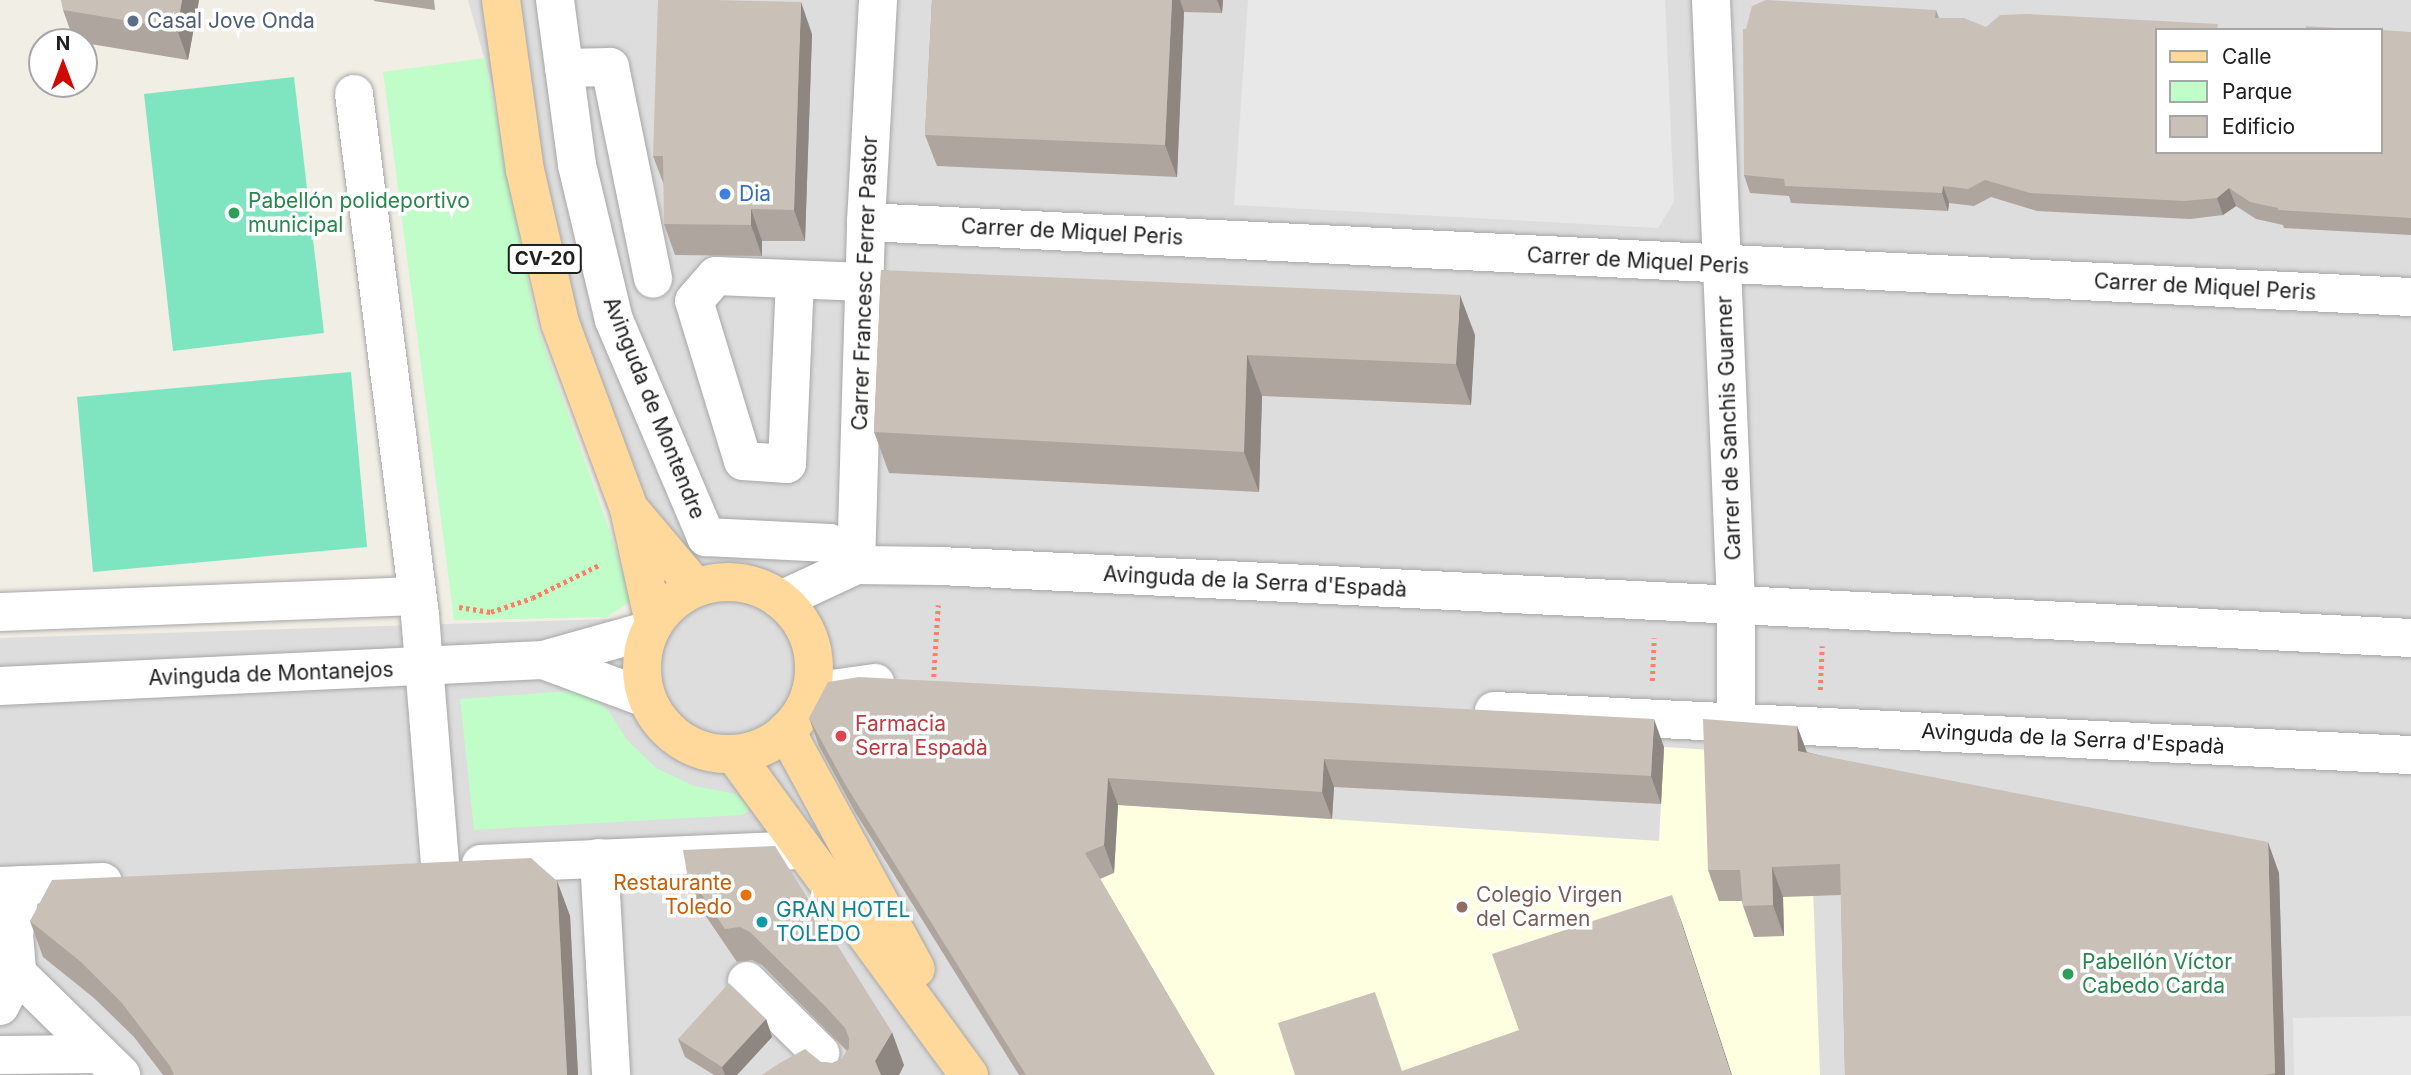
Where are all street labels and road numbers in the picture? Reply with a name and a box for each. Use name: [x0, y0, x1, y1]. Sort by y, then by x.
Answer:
street label: Carrer Francesc Ferrer Pastor: [847, 135, 883, 431]
street label: Carrer de Miquel Peris: [960, 214, 1184, 250]
street label: Carrer de Miquel Peris: [1526, 243, 1750, 279]
road number: CV-20: [506, 244, 584, 274]
street label: Carrer de Miquel Peris: [2093, 269, 2317, 305]
street label: Avinguda de Montendre: [598, 293, 710, 523]
street label: Carrer de Sanchis Guarner: [1712, 295, 1746, 561]
street label: Avinguda de la Serra d'Espadà: [1103, 561, 1407, 603]
street label: Avinguda de Montanejos: [148, 657, 394, 691]
street label: Avinguda de la Serra d'Espadà: [1921, 718, 2225, 760]

